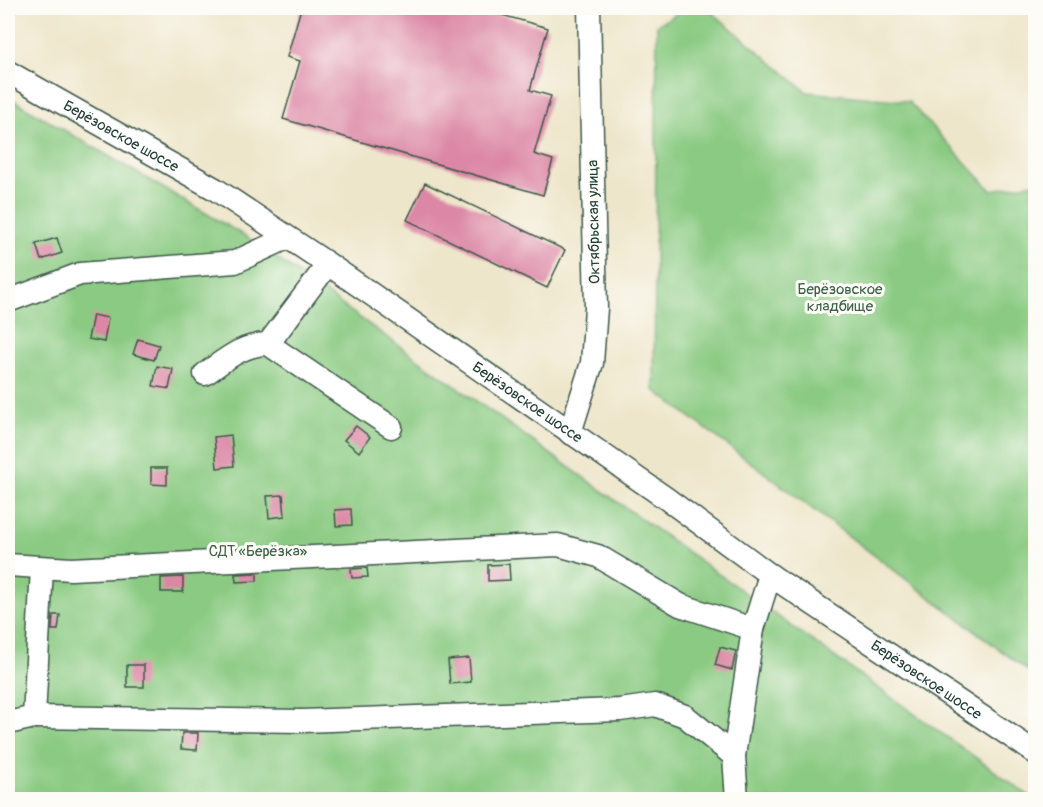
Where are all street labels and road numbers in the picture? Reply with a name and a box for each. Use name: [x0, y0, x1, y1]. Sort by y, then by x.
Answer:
street label: Берёзовское шоссе: [60, 96, 183, 176]
street label: Октябрьская улица: [583, 160, 605, 284]
street label: Берёзовское шоссе: [469, 357, 587, 447]
street label: Берёзовское шоссе: [867, 636, 986, 724]

